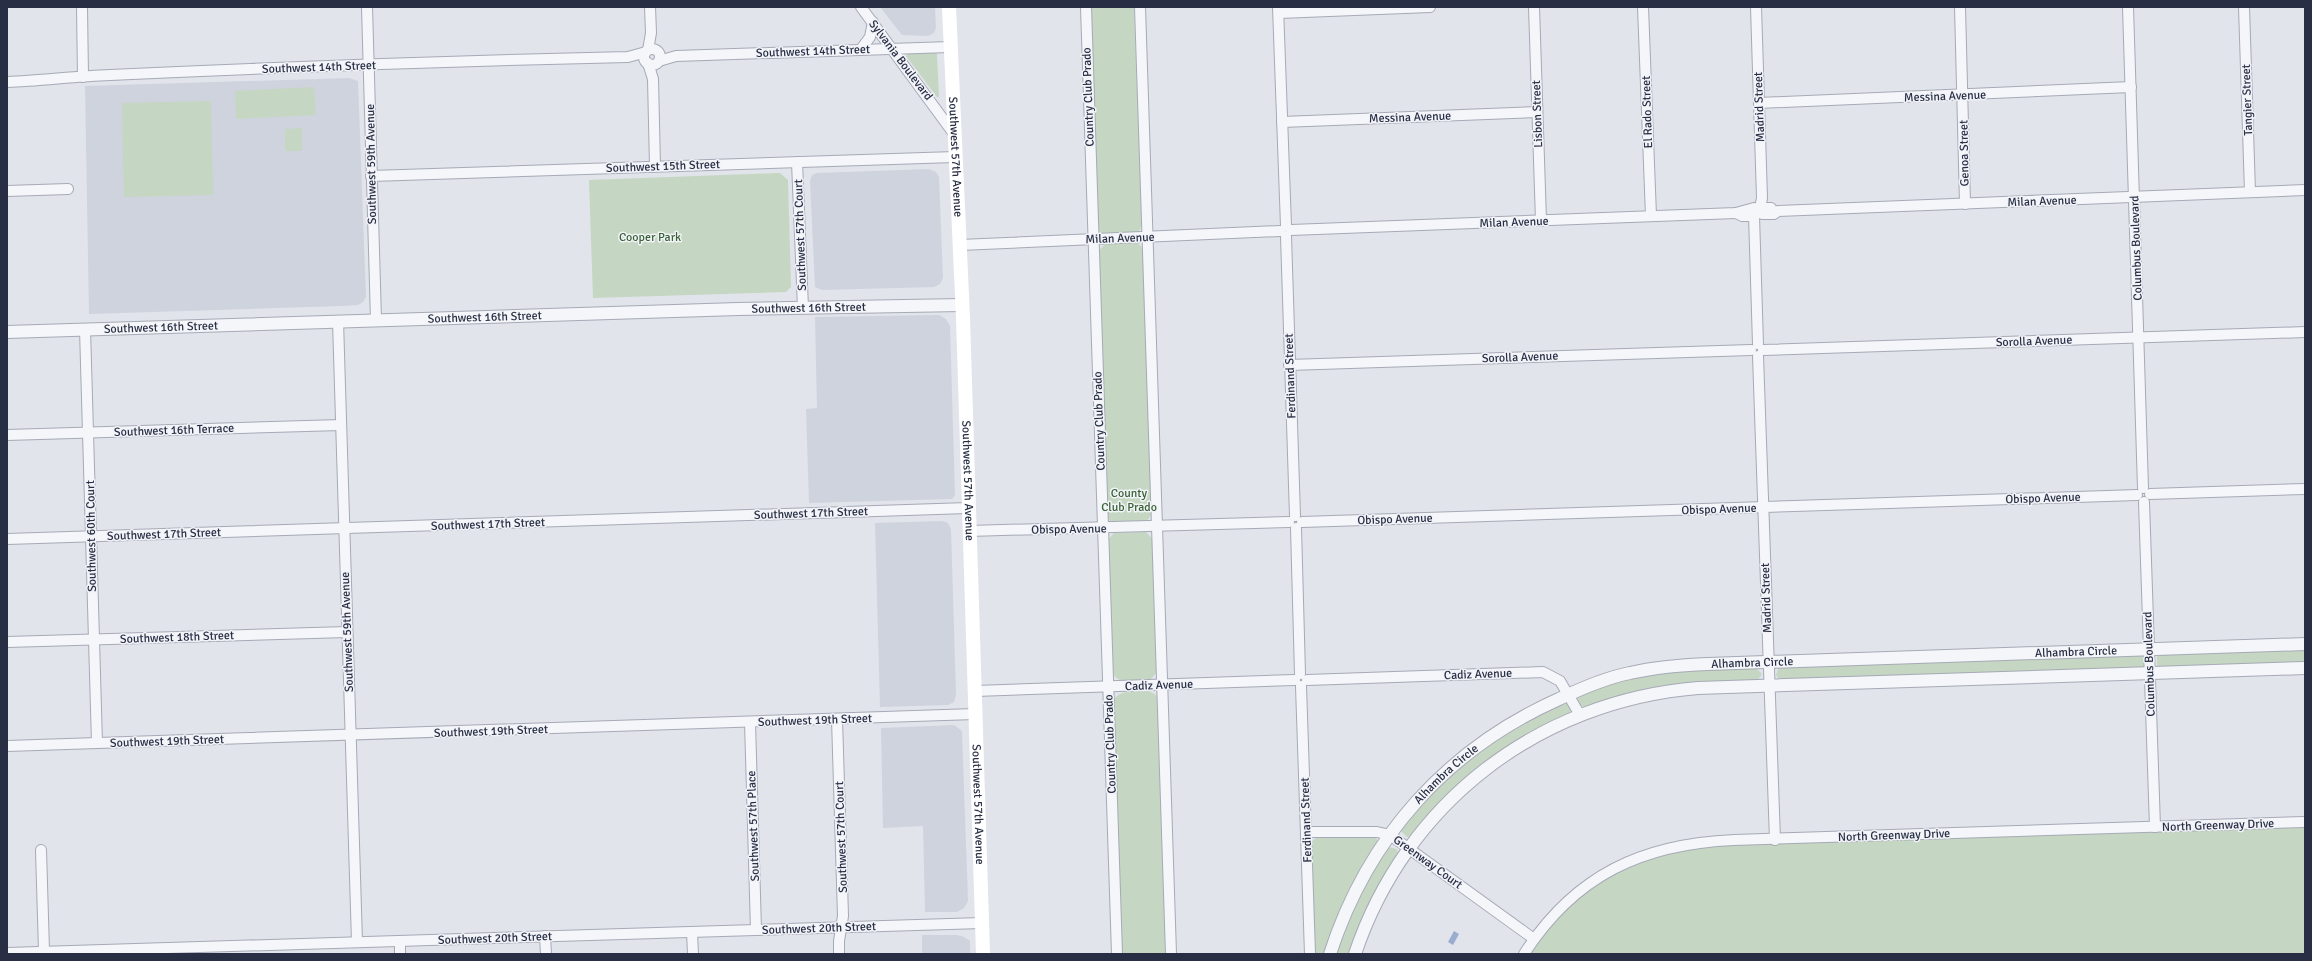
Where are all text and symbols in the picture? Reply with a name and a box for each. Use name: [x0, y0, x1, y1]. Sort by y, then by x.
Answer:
street label: Sylvania Boulevard: [865, 17, 936, 104]
street label: Southwest 14th Street: [756, 42, 870, 61]
street label: Country Club Prado: [1079, 47, 1098, 147]
street label: Southwest 14th Street: [262, 58, 376, 77]
street label: Tangier Street: [2239, 64, 2256, 136]
street label: Madrid Street: [1751, 72, 1768, 142]
street label: El Rado Street: [1639, 75, 1656, 149]
street label: Lisbon Street: [1529, 80, 1546, 148]
street label: Messina Avenue: [1904, 88, 1986, 105]
street label: Southwest 57th Avenue: [945, 96, 965, 217]
street label: Southwest 59th Avenue: [363, 104, 380, 224]
street label: Messina Avenue: [1369, 109, 1451, 126]
street label: Genoa Street: [1956, 120, 1973, 186]
street label: Southwest 15th Street: [606, 157, 720, 176]
street label: Southwest 57th Court: [791, 179, 810, 291]
street label: Milan Avenue: [2007, 193, 2077, 210]
street label: Columbus Boulevard: [2127, 195, 2146, 301]
street label: Milan Avenue: [1479, 214, 1549, 231]
park label: Cooper Park: [619, 230, 681, 245]
street label: Milan Avenue: [1085, 230, 1155, 247]
street label: Southwest 16th Street: [751, 300, 866, 317]
street label: Southwest 16th Street: [427, 308, 542, 327]
street label: Southwest 16th Street: [104, 318, 218, 337]
street label: Ferdinand Street: [1282, 333, 1299, 419]
street label: Sorolla Avenue: [1996, 333, 2073, 350]
street label: Sorolla Avenue: [1482, 349, 1559, 366]
street label: Country Club Prado: [1090, 371, 1109, 471]
street label: Southwest 57th Avenue: [958, 420, 977, 541]
street label: Southwest 16th Terrace: [114, 421, 234, 440]
street label: Southwest 60th Court: [83, 480, 100, 592]
park label: County Club Prado: [1101, 486, 1157, 515]
street label: Obispo Avenue: [2005, 490, 2081, 507]
street label: Obispo Avenue: [1681, 501, 1757, 518]
street label: Southwest 17th Street: [754, 504, 868, 523]
street label: Obispo Avenue: [1357, 511, 1433, 528]
street label: Southwest 17th Street: [431, 515, 545, 534]
street label: Obispo Avenue: [1031, 521, 1107, 538]
street label: Southwest 17th Street: [107, 525, 221, 544]
street label: Madrid Street: [1758, 563, 1775, 633]
street label: Southwest 59th Avenue: [338, 572, 357, 692]
street label: Columbus Boulevard: [2140, 611, 2159, 717]
street label: Southwest 18th Street: [120, 628, 234, 647]
street label: Alhambra Circle: [2035, 643, 2117, 661]
street label: Alhambra Circle: [1711, 654, 1794, 672]
street label: Cadiz Avenue: [1444, 666, 1512, 683]
street label: Cadiz Avenue: [1125, 677, 1193, 694]
street label: Country Club Prado: [1101, 694, 1120, 794]
street label: Southwest 19th Street: [758, 711, 872, 730]
street label: Southwest 19th Street: [434, 722, 548, 741]
street label: Southwest 19th Street: [110, 732, 224, 751]
street label: Alhambra Circle: [1411, 741, 1482, 807]
street label: Southwest 57th Avenue: [968, 744, 987, 865]
street label: Southwest 57th Place: [744, 770, 763, 882]
street label: Ferdinand Street: [1298, 777, 1315, 863]
street label: Southwest 57th Court: [832, 781, 851, 893]
street label: North Greenway Drive: [2162, 816, 2274, 835]
street label: North Greenway Drive: [1838, 826, 1950, 845]
street label: Greenway Court: [1390, 832, 1465, 893]
street label: Southwest 20th Street: [762, 919, 876, 938]
street label: Southwest 20th Street: [438, 929, 552, 948]

